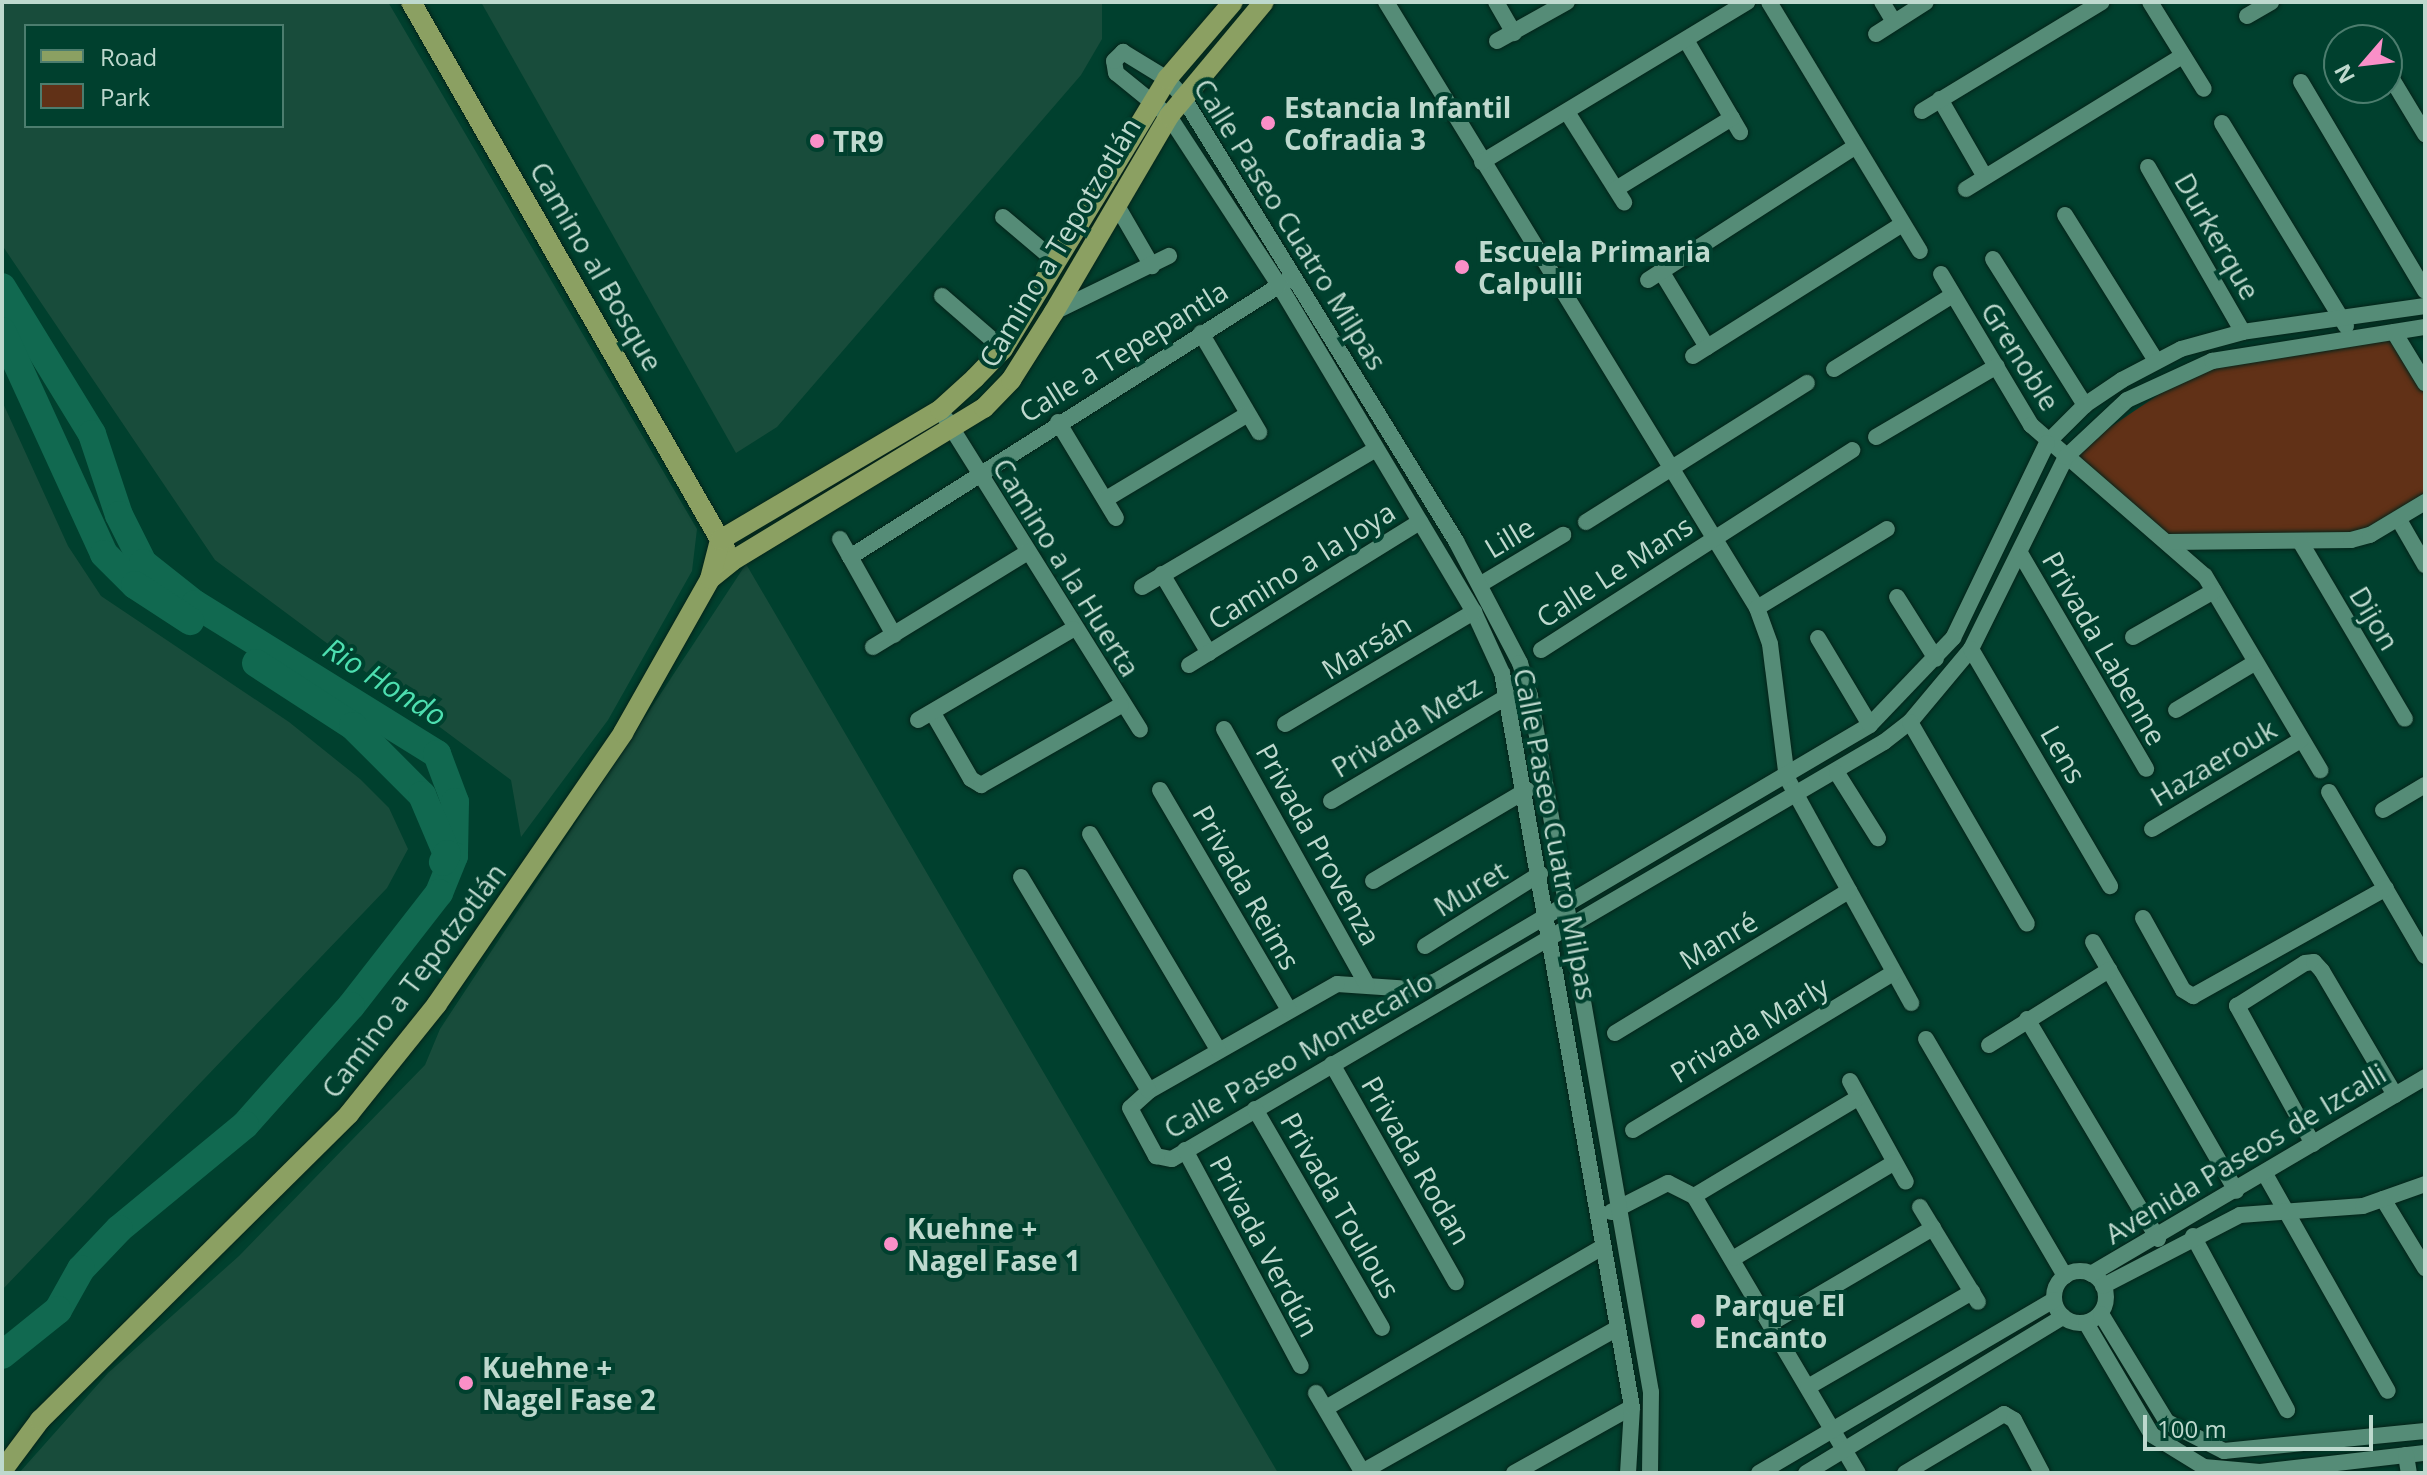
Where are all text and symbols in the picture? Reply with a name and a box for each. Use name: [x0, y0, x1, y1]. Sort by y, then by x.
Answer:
legend: [24, 24, 284, 128]
north arrow: [2323, 24, 2403, 104]
text: Road: [100, 40, 157, 73]
text: N: [2326, 59, 2361, 89]
street label: Calle Paseo Cuatro Milpas: [1187, 72, 1395, 376]
text: Park: [100, 80, 150, 113]
place label: Estancia Infantil Cofradia 3: [1284, 90, 1511, 156]
street label: Camino a Tepotzotlán: [971, 111, 1147, 373]
marker: Estancia Infantil Cofradia 3: [1259, 114, 1277, 132]
place label: TR9: [833, 124, 884, 158]
marker: TR9: [808, 132, 826, 150]
street label: Camino al Bosque: [524, 156, 670, 376]
street label: Durkerque: [2168, 167, 2268, 305]
place label: Escuela Primaria Calpulli: [1478, 234, 1711, 300]
marker: Escuela Primaria Calpulli: [1453, 258, 1471, 276]
street label: Calle a Tepepantla: [1012, 273, 1234, 429]
street label: Grenoble: [1975, 296, 2067, 416]
street label: Camino a la Huerta: [986, 452, 1148, 682]
street label: Camino a la Joya: [1201, 494, 1401, 636]
street label: Calle Le Mans: [1530, 508, 1698, 634]
street label: Lille: [1478, 509, 1540, 565]
street label: Privada Labenne: [2036, 545, 2174, 751]
street label: Dijon: [2343, 580, 2407, 656]
street label: Marsán: [1315, 606, 1417, 686]
water label: Rio Hondo: [317, 630, 453, 734]
street label: Calle Paseo Cuatro Milpas: [1507, 665, 1605, 1003]
street label: Privada Metz: [1325, 668, 1487, 784]
street label: Hazaerouk: [2144, 711, 2282, 813]
street label: Lens: [2034, 719, 2094, 789]
street label: Privada Provenza: [1250, 737, 1388, 951]
street label: Privada Reims: [1186, 799, 1308, 975]
street label: Muret: [1427, 853, 1513, 923]
street label: Camino a Tepotzotlán: [314, 856, 512, 1104]
street label: Manré: [1673, 904, 1763, 976]
street label: Calle Paseo Montecarlo: [1157, 963, 1439, 1145]
street label: Privada Marly: [1664, 969, 1834, 1089]
street label: Avenida Paseos de Izcalli: [2098, 1056, 2392, 1250]
street label: Privada Rodan: [1355, 1070, 1479, 1250]
street label: Privada Toulous: [1274, 1106, 1408, 1304]
street label: Privada Verdún: [1203, 1150, 1327, 1342]
place label: Kuehne + Nagel Fase 1: [907, 1211, 1081, 1277]
marker: Kuehne + Nagel Fase 1: [882, 1235, 900, 1253]
place label: Parque El Encanto: [1714, 1288, 1845, 1354]
marker: Parque El Encanto: [1689, 1312, 1707, 1330]
place label: Kuehne + Nagel Fase 2: [482, 1350, 656, 1416]
marker: Kuehne + Nagel Fase 2: [457, 1374, 475, 1392]
scale bar: [2147, 1399, 2377, 1449]
text: 100 m: [2157, 1412, 2227, 1445]

